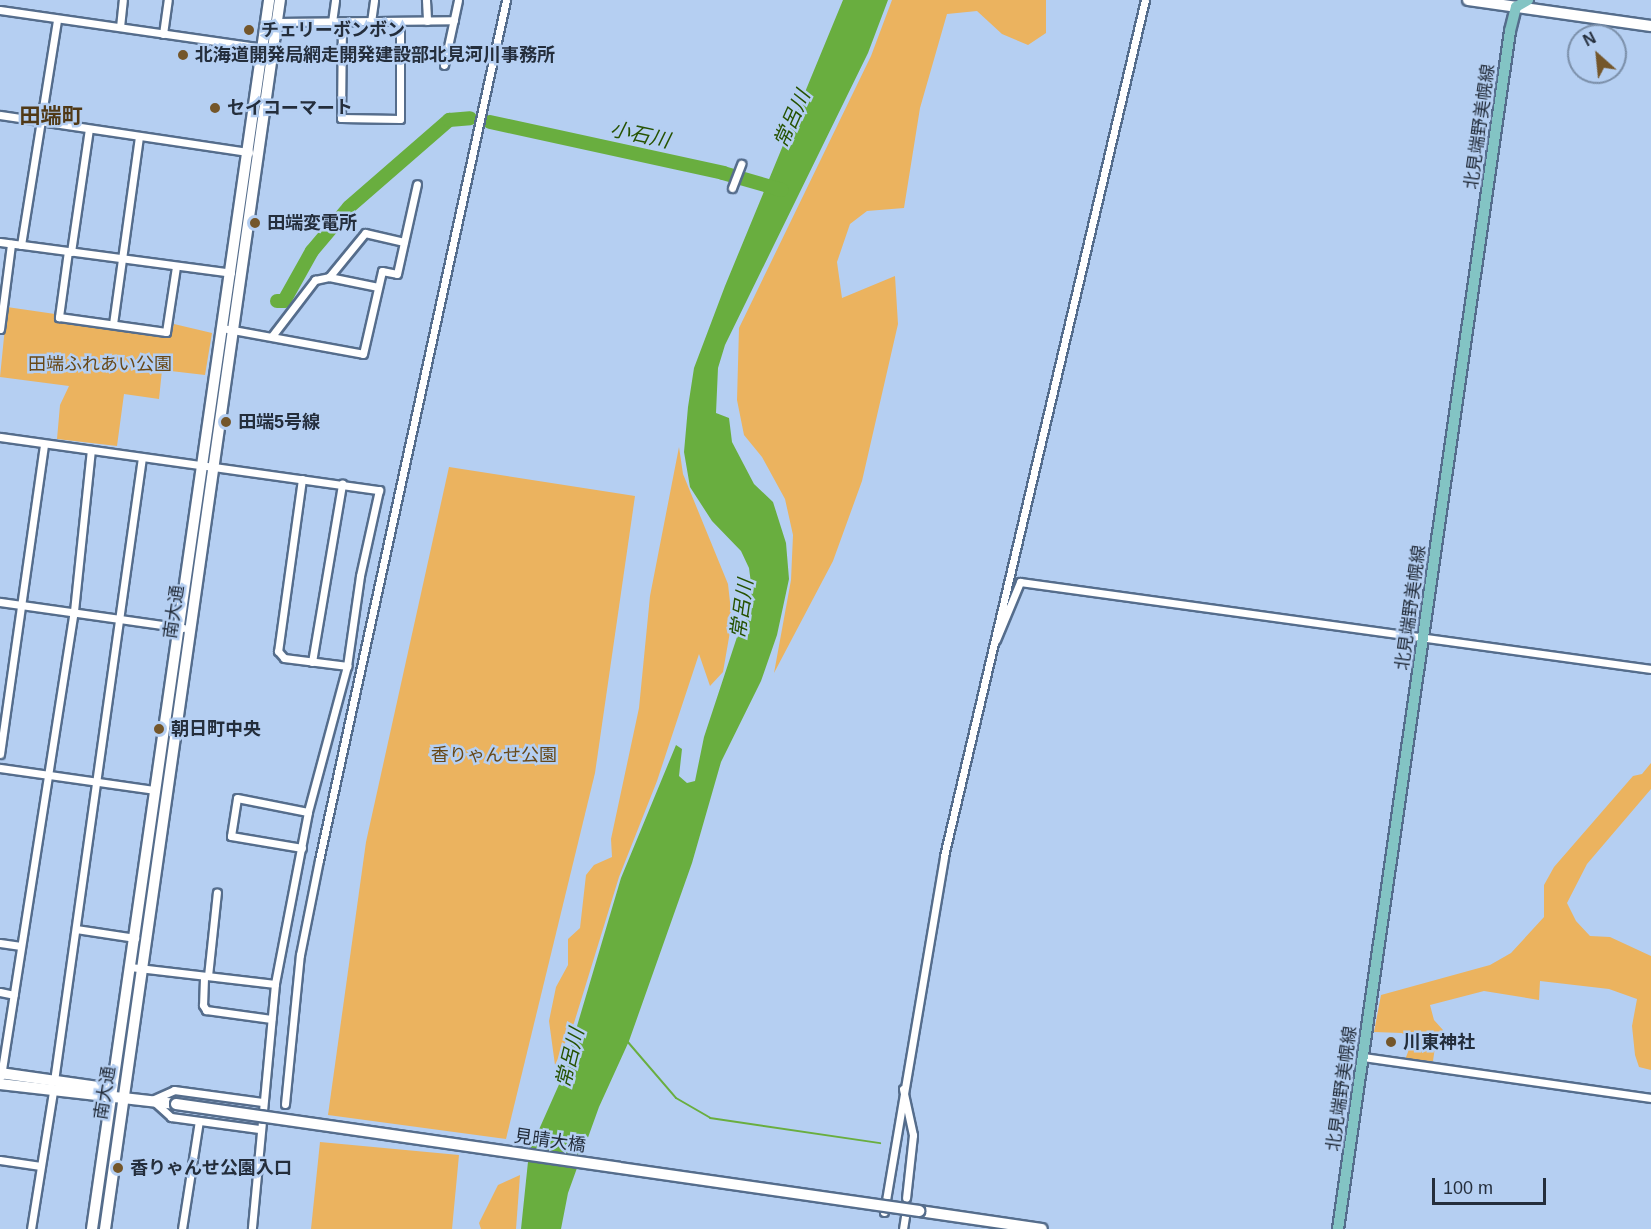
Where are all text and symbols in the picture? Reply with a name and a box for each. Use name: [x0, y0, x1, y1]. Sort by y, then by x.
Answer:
place label: チェリーボンボン: [261, 19, 405, 41]
marker: チェリーボンボン: [242, 23, 256, 37]
north arrow: [1567, 24, 1627, 84]
text: N: [1580, 29, 1599, 49]
place label: 北海道開発局網走開発建設部北見河川事務所: [195, 44, 555, 66]
marker: 北海道開発局網走開発建設部北見河川事務所: [176, 48, 190, 62]
street label: 北見端野美幌線: [1461, 63, 1499, 191]
water label: 常呂川: [769, 87, 815, 151]
place label: セイコーマート: [227, 97, 353, 119]
marker: セイコーマート: [208, 101, 222, 115]
district label: 田端町: [20, 103, 82, 129]
water label: 小石川: [608, 117, 672, 153]
place label: 田端変電所: [267, 212, 357, 234]
marker: 田端変電所: [248, 216, 262, 230]
park label: 田端ふれあい公園: [28, 353, 172, 375]
place label: 田端5号線: [238, 411, 320, 433]
marker: 田端5号線: [219, 415, 233, 429]
street label: 北見端野美幌線: [1392, 544, 1430, 672]
water label: 常呂川: [726, 578, 758, 640]
street label: 南大通: [160, 584, 188, 640]
place label: 朝日町中央: [171, 718, 261, 740]
marker: 朝日町中央: [152, 722, 166, 736]
park label: 香りゃんせ公園: [431, 744, 557, 766]
street label: 北見端野美幌線: [1323, 1025, 1361, 1153]
water label: 常呂川: [551, 1026, 589, 1090]
place label: 川東神社: [1403, 1031, 1475, 1053]
marker: 川東神社: [1384, 1035, 1398, 1049]
street label: 南大通: [90, 1065, 120, 1121]
street label: 見晴大橋: [513, 1125, 587, 1157]
place label: 香りゃんせ公園入口: [130, 1157, 292, 1179]
marker: 香りゃんせ公園入口: [111, 1161, 125, 1175]
scale bar: [1435, 1166, 1549, 1204]
text: 100 m: [1443, 1178, 1493, 1198]

